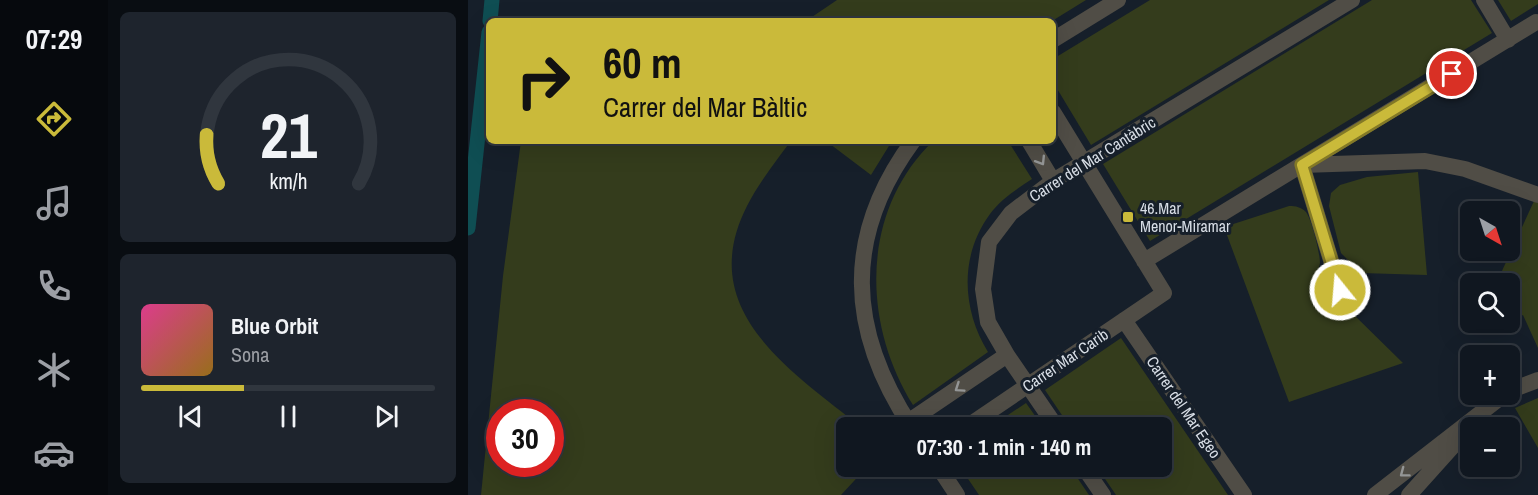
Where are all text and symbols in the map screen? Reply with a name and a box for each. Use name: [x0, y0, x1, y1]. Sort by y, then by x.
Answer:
text: 07:29: [26, 21, 82, 57]
text: 60 m: [603, 35, 682, 91]
icon: right: [504, 42, 582, 120]
pin: [1426, 48, 1477, 99]
icon: arrive: [1435, 57, 1468, 90]
text: Carrer del Mar Bàltic: [603, 89, 807, 125]
text: 21: [260, 93, 317, 177]
icon: directions: [33, 98, 75, 140]
street label: Carrer del Mar Cantàbric: [1025, 111, 1160, 207]
one-way arrow: [1034, 155, 1046, 165]
text: km/h: [269, 167, 307, 196]
icon: music: [33, 182, 75, 224]
place label: 46.Mar Menor-Miramar: [1140, 197, 1231, 237]
north arrow: [1460, 201, 1520, 261]
map controls: [1460, 201, 1520, 477]
marker: 46.Mar Menor-Miramar: [1121, 210, 1135, 224]
position arrow: [1308, 258, 1372, 322]
icon: phone: [33, 265, 75, 307]
button: search: [1460, 273, 1520, 333]
text: Blue Orbit: [231, 311, 318, 341]
street label: Carrer Mar Carib: [1018, 323, 1112, 397]
text: Sona: [231, 341, 269, 368]
button: +: [1460, 345, 1520, 405]
icon: climate: [33, 349, 75, 391]
street label: Carrer del Mar Egeo: [1142, 352, 1226, 462]
one-way arrow: [954, 381, 965, 392]
speed limit sign: 30: [486, 399, 564, 477]
icon: previous: [174, 400, 207, 433]
icon: pause: [272, 400, 305, 433]
icon: next: [370, 400, 403, 433]
button: −: [1460, 417, 1520, 477]
icon: car: [33, 432, 75, 474]
text: 07:30 · 1 min · 140 m: [917, 432, 1091, 462]
one-way arrow: [1400, 466, 1411, 477]

